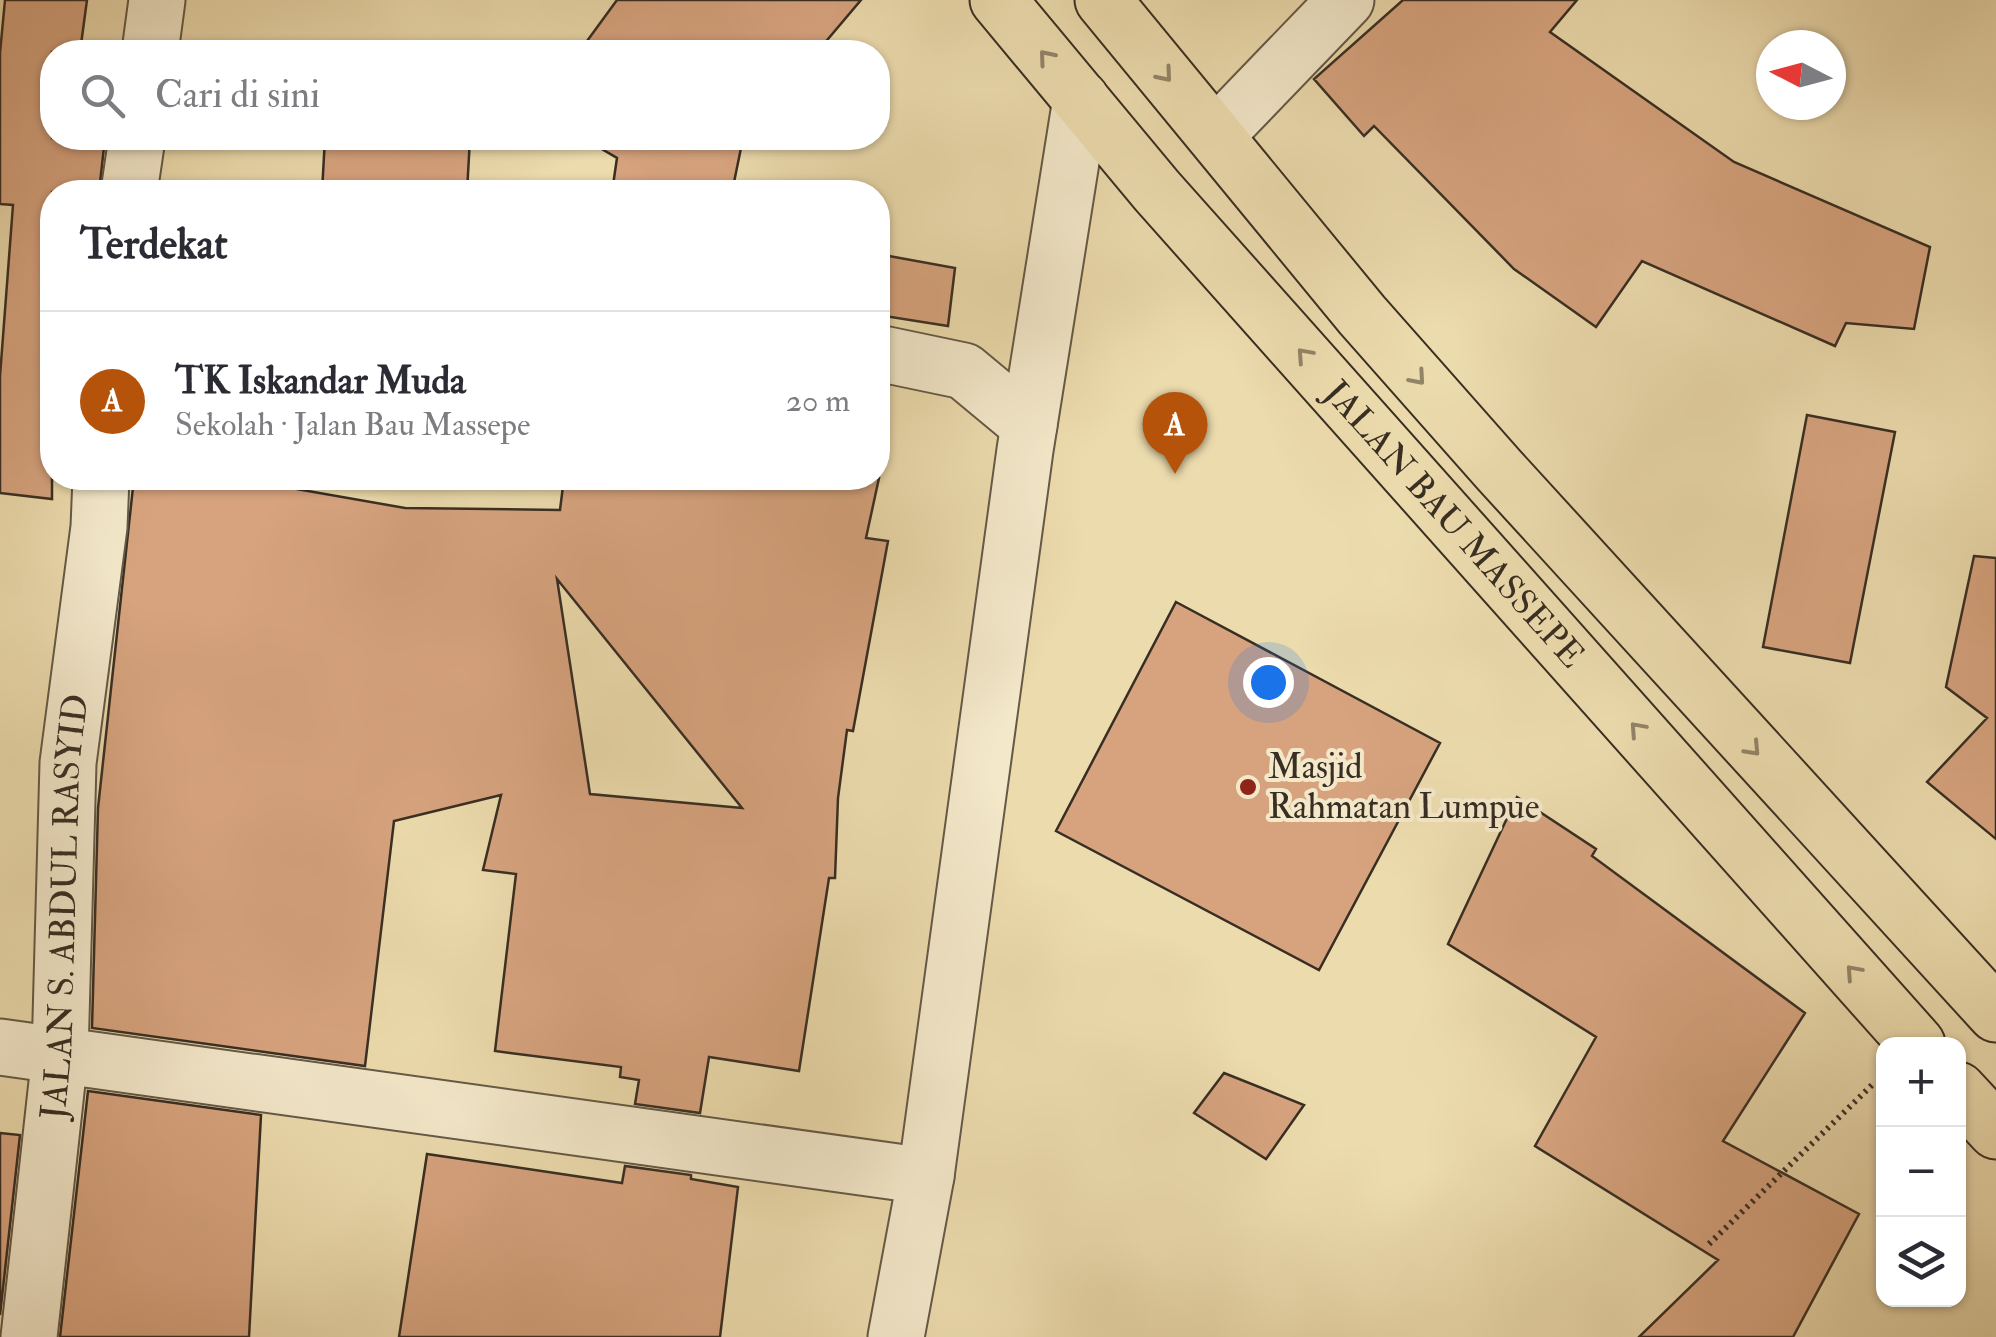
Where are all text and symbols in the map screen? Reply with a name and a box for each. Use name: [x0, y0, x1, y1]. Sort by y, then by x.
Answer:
north arrow: [1756, 30, 1846, 120]
search box: [40, 40, 890, 150]
one-way arrow: [1039, 50, 1057, 68]
one-way arrow: [1154, 63, 1172, 81]
icon: search: [75, 68, 130, 123]
text: Cari di sini: [155, 71, 320, 119]
text: Terdekat: [80, 219, 228, 271]
one-way arrow: [1298, 348, 1316, 367]
text: TK Iskandar Muda: [175, 357, 466, 405]
one-way arrow: [1406, 366, 1424, 385]
street label: JALAN BAU MASSEPE: [1314, 371, 1594, 677]
text: A: [102, 381, 123, 421]
text: 20 m: [786, 381, 850, 421]
pin: A: [1142, 392, 1208, 474]
text: Sekolah · Jalan Bau Massepe: [175, 405, 530, 445]
your location: [1243, 657, 1294, 708]
street label: JALAN S. ABDUL RASYID: [31, 692, 99, 1123]
one-way arrow: [1630, 722, 1648, 741]
one-way arrow: [1741, 737, 1759, 756]
place label: Masjid Rahmatan Lumpue: [1268, 745, 1539, 829]
marker: Masjid Rahmatan Lumpue: [1237, 776, 1259, 798]
one-way arrow: [1846, 965, 1864, 984]
map controls: [1876, 1037, 1966, 1307]
button: +: [1876, 1037, 1966, 1127]
button: −: [1876, 1127, 1966, 1217]
button: layers: [1876, 1217, 1966, 1307]

